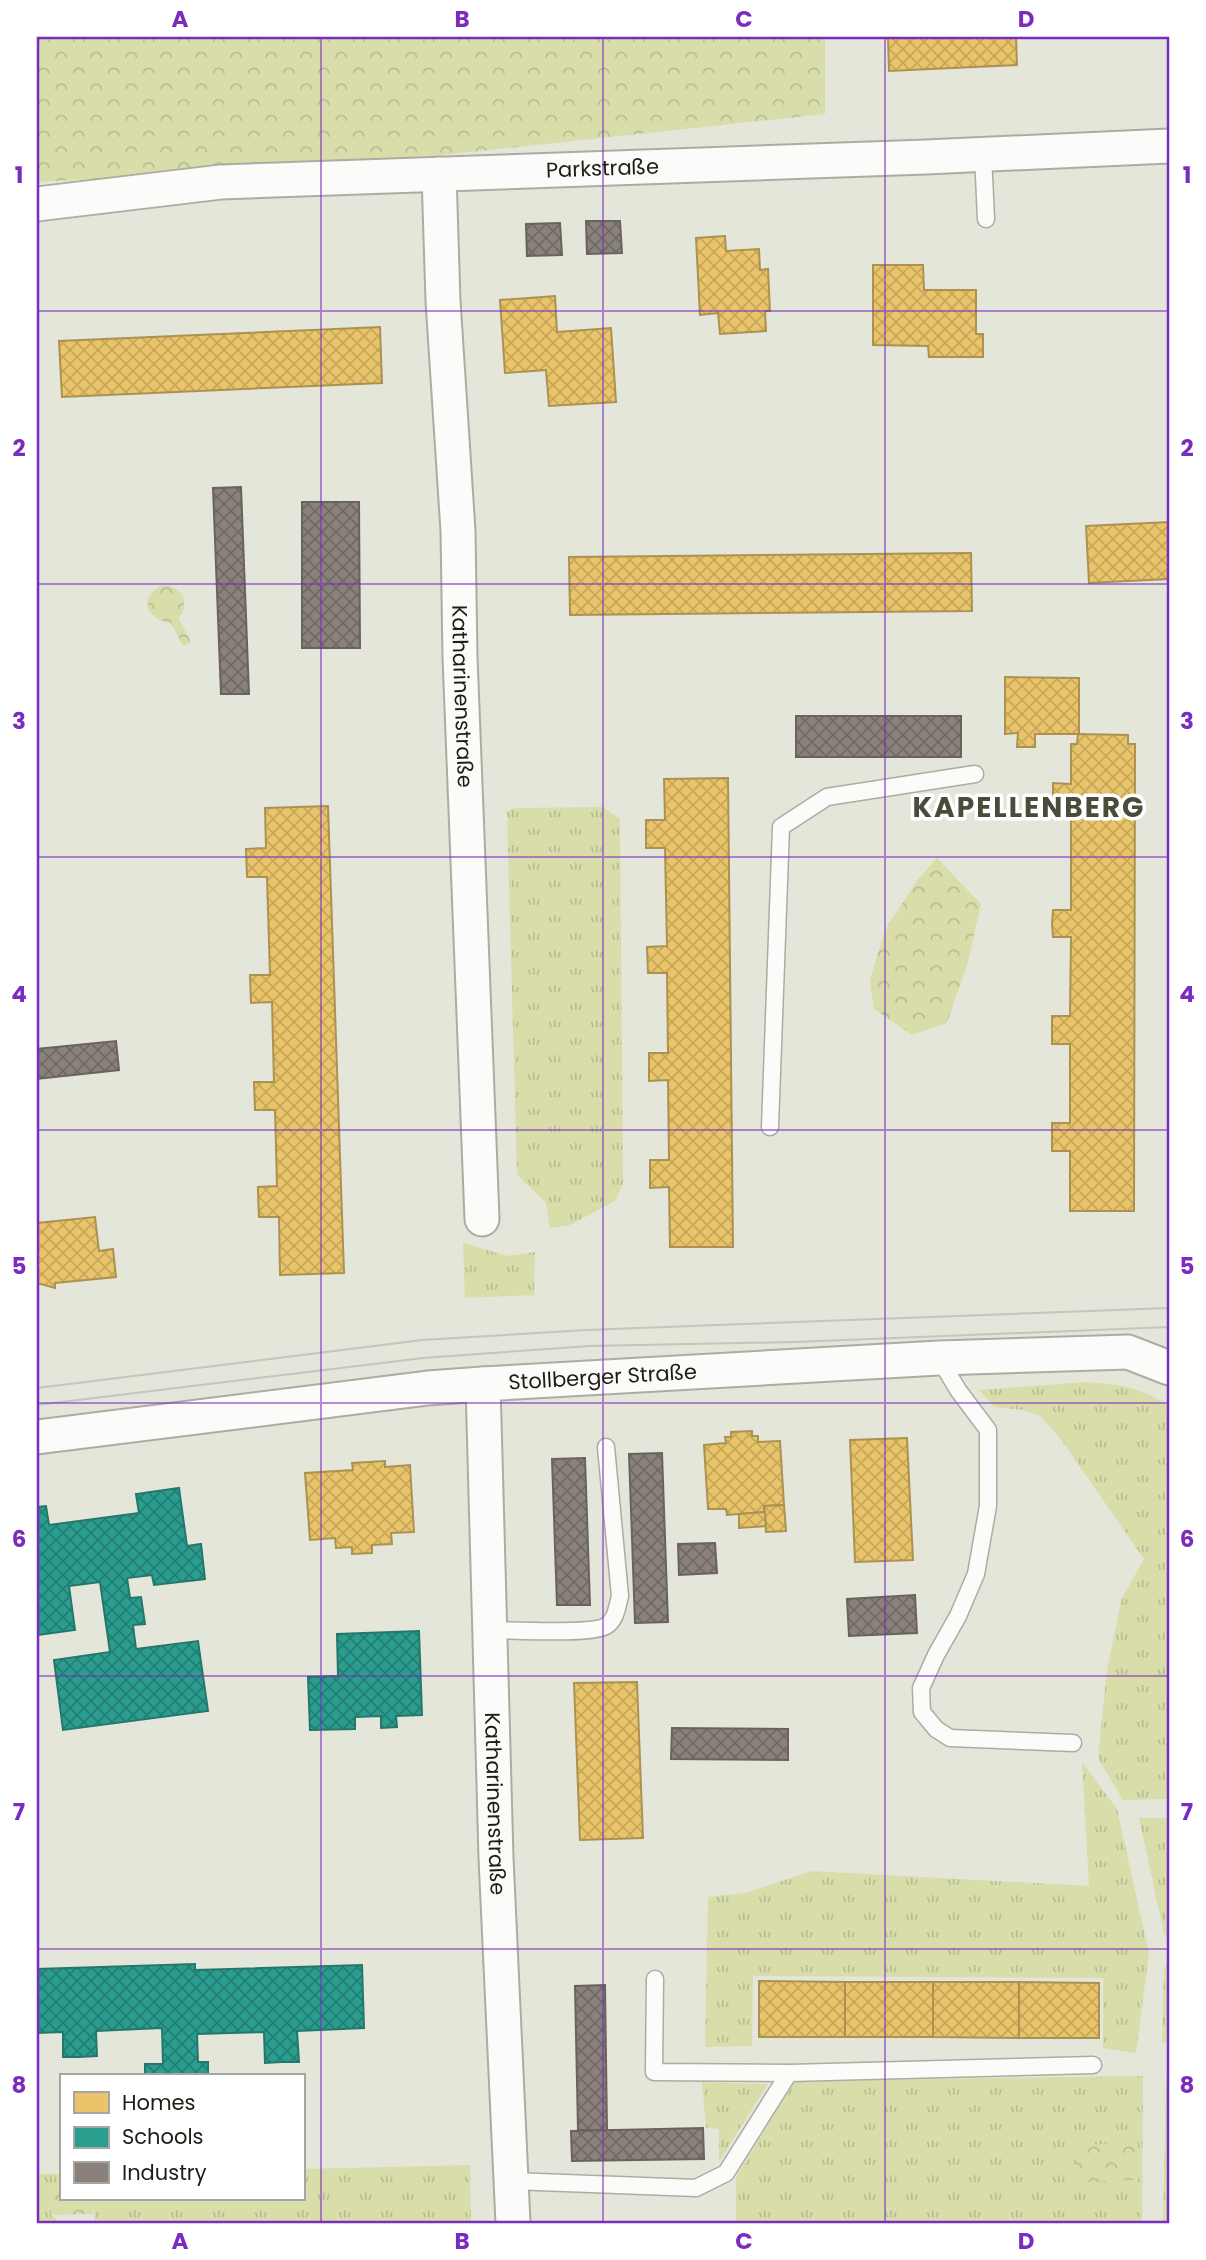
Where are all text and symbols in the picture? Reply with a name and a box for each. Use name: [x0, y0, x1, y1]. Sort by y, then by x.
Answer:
text: A: [172, 3, 189, 35]
text: B: [454, 3, 470, 35]
text: C: [735, 3, 753, 35]
text: D: [1018, 3, 1034, 35]
street label: Parkstraße: [545, 151, 659, 184]
text: 1: [15, 159, 23, 191]
text: 1: [1183, 159, 1191, 191]
text: 2: [12, 432, 26, 464]
text: 2: [1180, 432, 1194, 464]
street label: Katharinenstraße: [445, 605, 480, 788]
text: 3: [12, 705, 26, 737]
text: 3: [1180, 705, 1194, 737]
district label: KAPELLENBERG: [913, 788, 1145, 827]
text: 4: [11, 978, 27, 1010]
text: 4: [1179, 978, 1195, 1010]
text: 5: [12, 1250, 26, 1282]
text: 5: [1180, 1250, 1194, 1282]
street label: Stollberger Straße: [507, 1357, 698, 1397]
text: 6: [12, 1523, 26, 1555]
text: 6: [1180, 1523, 1194, 1555]
street label: Katharinenstraße: [478, 1712, 513, 1896]
text: 7: [13, 1796, 25, 1828]
text: 7: [1181, 1796, 1193, 1828]
text: 8: [12, 2069, 26, 2101]
text: 8: [1180, 2069, 1194, 2101]
legend: [60, 2074, 304, 2200]
text: Homes: [122, 2088, 196, 2117]
text: Schools: [122, 2122, 204, 2151]
text: Industry: [122, 2158, 207, 2187]
text: A: [172, 2225, 189, 2257]
text: B: [454, 2225, 470, 2257]
text: C: [735, 2225, 753, 2257]
text: D: [1018, 2225, 1034, 2257]

